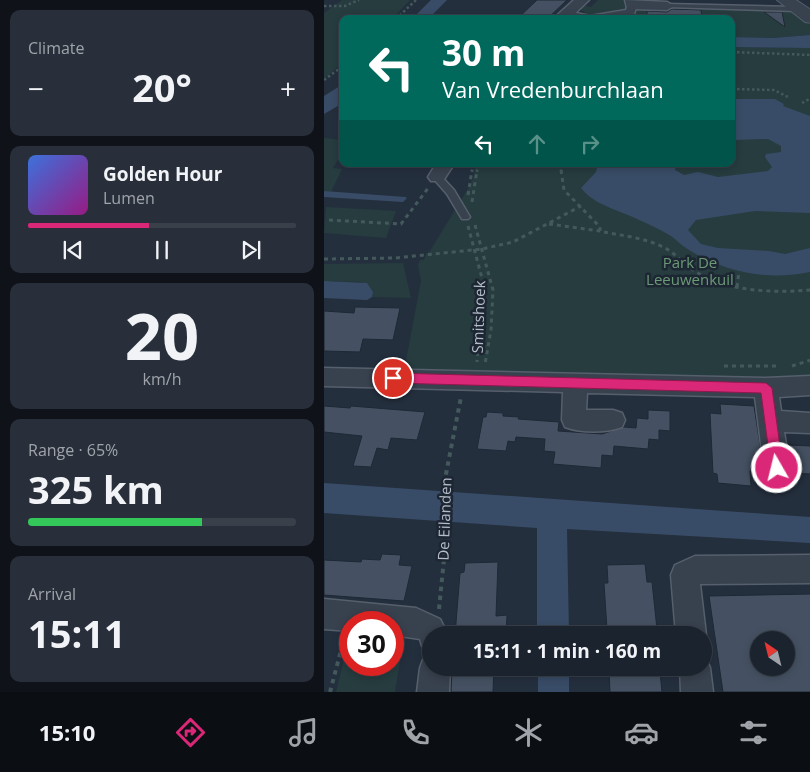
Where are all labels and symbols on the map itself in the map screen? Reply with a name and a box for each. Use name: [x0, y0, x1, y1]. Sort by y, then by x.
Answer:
park label: Park De Leeuwenkuil: [646, 252, 734, 289]
street label: Smitshoek: [467, 280, 489, 354]
pin: [372, 357, 414, 399]
position arrow: [750, 441, 802, 493]
street label: De Eilanden: [433, 477, 455, 561]
speed limit sign: 30: [339, 611, 404, 676]
north arrow: [750, 631, 795, 676]

